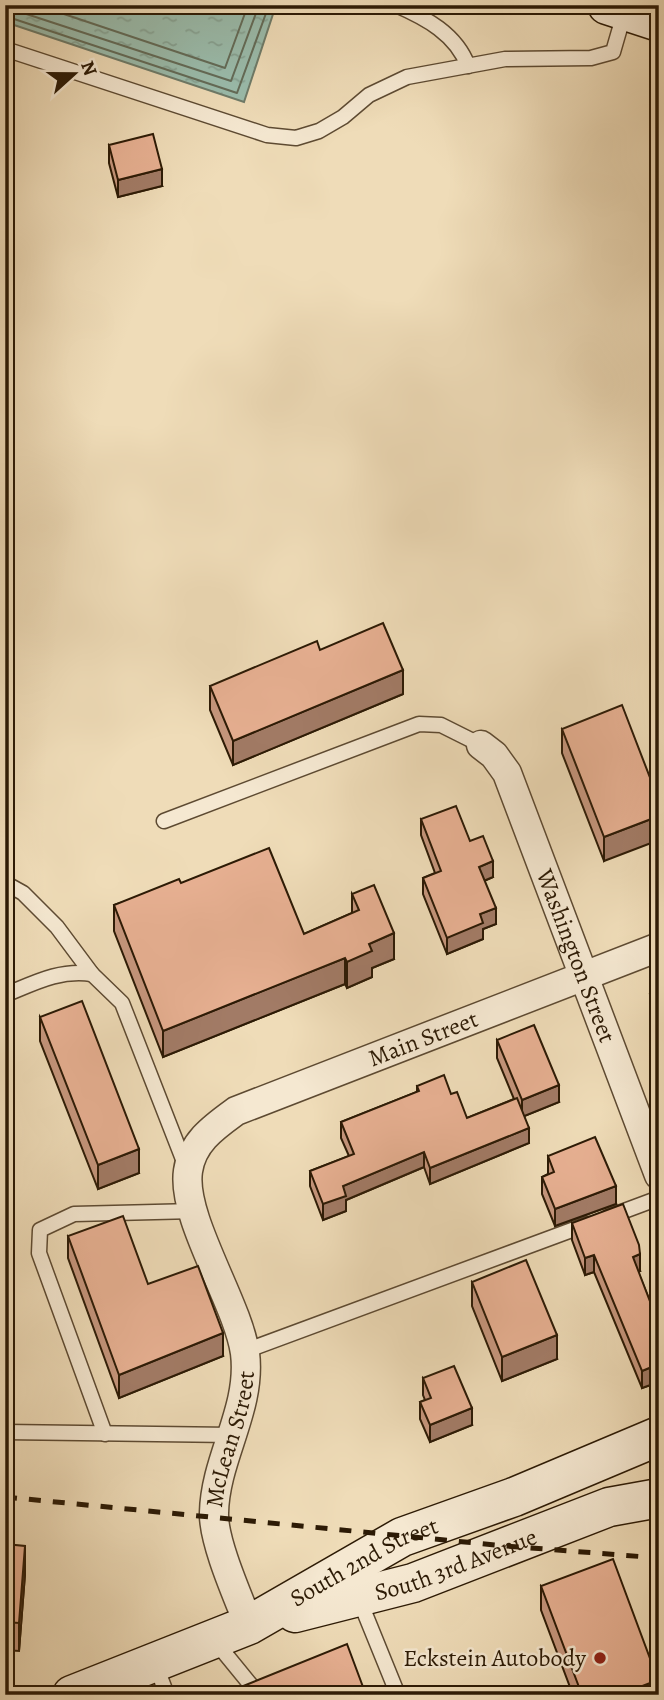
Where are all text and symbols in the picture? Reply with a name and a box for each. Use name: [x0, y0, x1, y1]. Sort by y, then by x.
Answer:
north arrow: [38, 38, 108, 108]
text: N: [74, 57, 104, 80]
street label: Washington Street: [528, 864, 623, 1047]
street label: Main Street: [364, 1003, 482, 1074]
street label: McLean Street: [198, 1370, 262, 1509]
street label: South 2nd Street: [284, 1509, 442, 1614]
street label: South 3rd Avenue: [371, 1520, 542, 1608]
place label: Eckstein Autobody: [403, 1642, 586, 1674]
marker: Eckstein Autobody: [592, 1650, 608, 1666]

